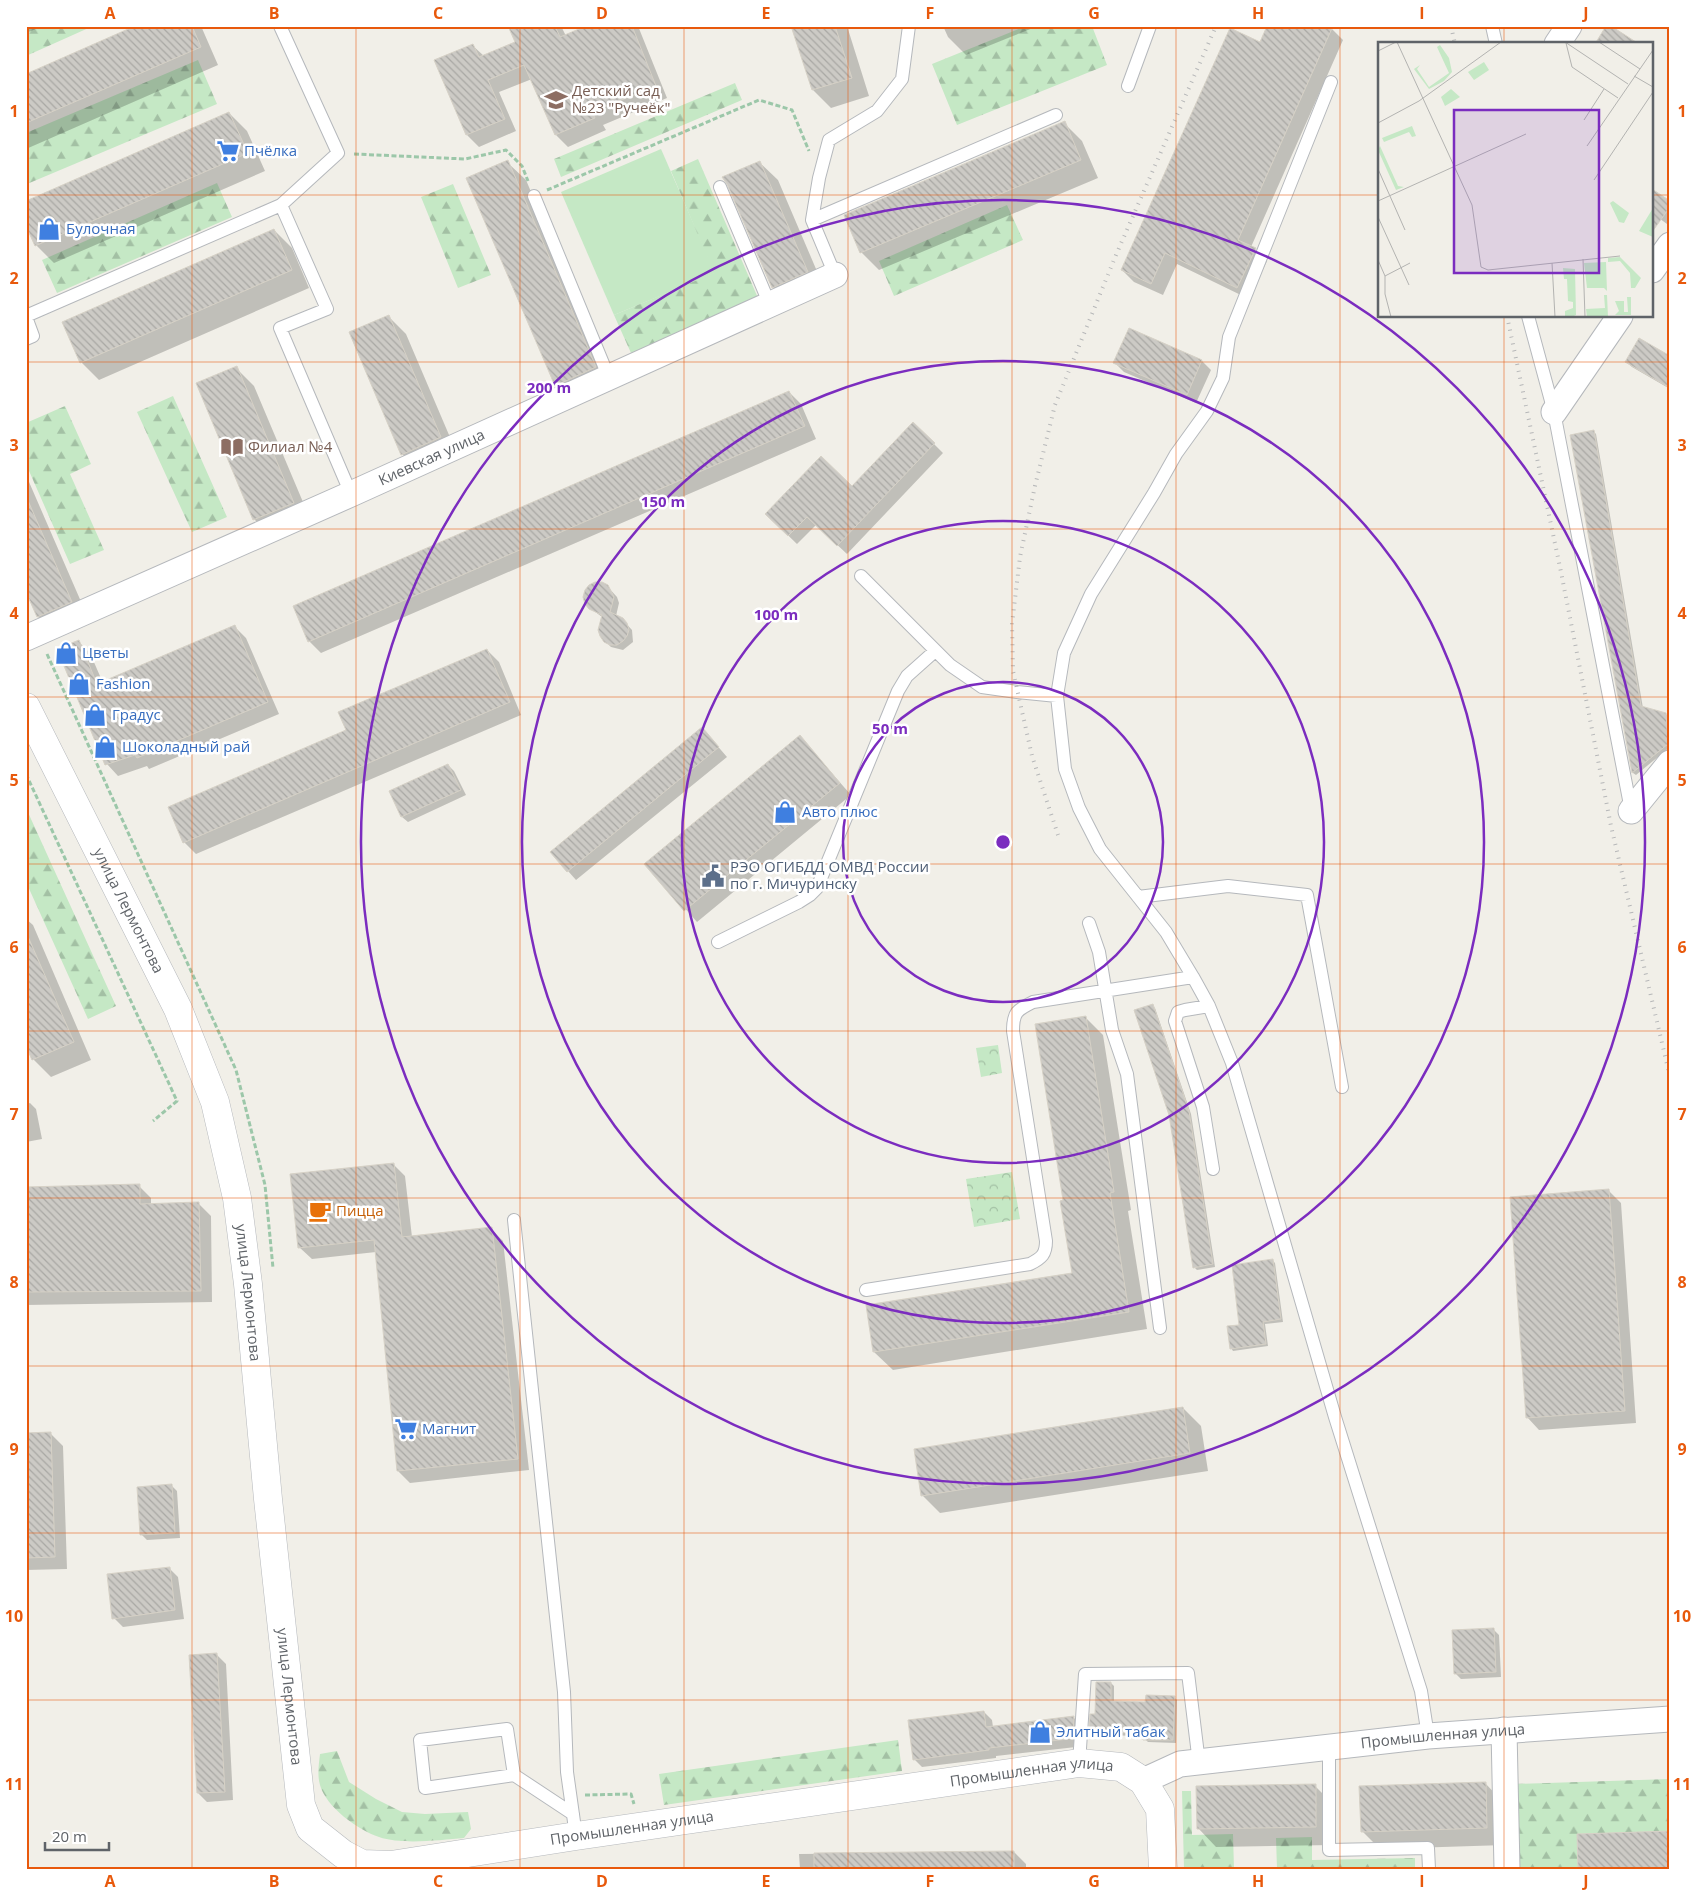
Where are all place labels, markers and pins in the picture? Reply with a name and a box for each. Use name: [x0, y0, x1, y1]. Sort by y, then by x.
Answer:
place label: Детский сад №23 "Ручеёк": [572, 80, 671, 117]
school or university icon: Детский сад №23 "Ручеёк": [543, 87, 569, 113]
supermarket icon: Пчёлка: [215, 138, 241, 164]
place label: Пчёлка: [244, 140, 297, 160]
shop icon: Булочная: [36, 216, 62, 242]
place label: Булочная: [66, 218, 136, 238]
library icon: Филиал №4: [219, 434, 245, 460]
place label: Филиал №4: [248, 436, 333, 456]
shop icon: Цветы: [53, 640, 79, 666]
place label: Цветы: [82, 642, 129, 662]
shop icon: Fashion: [66, 671, 92, 697]
place label: Fashion: [96, 673, 150, 693]
shop icon: Градус: [82, 702, 108, 728]
place label: Градус: [112, 704, 161, 724]
shop icon: Шоколадный рай: [92, 734, 118, 760]
place label: Шоколадный рай: [122, 736, 250, 756]
shop icon: Авто плюс: [772, 799, 798, 825]
place label: Авто плюс: [802, 801, 878, 821]
centre of rings: [994, 833, 1012, 851]
place label: РЭО ОГИБДД ОМВД России по г. Мичуринску: [730, 856, 929, 893]
public building icon: РЭО ОГИБДД ОМВД России по г. Мичуринску: [700, 863, 726, 889]
cafe icon: Пицца: [307, 1198, 333, 1224]
place label: Пицца: [336, 1200, 384, 1220]
supermarket icon: Магнит: [393, 1416, 419, 1442]
place label: Магнит: [422, 1418, 476, 1438]
shop icon: Элитный табак: [1027, 1719, 1053, 1745]
place label: Элитный табак: [1056, 1721, 1166, 1741]

